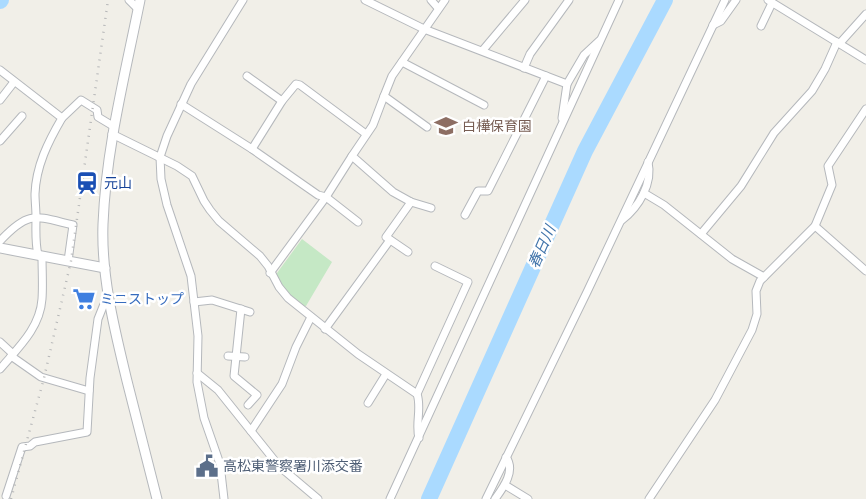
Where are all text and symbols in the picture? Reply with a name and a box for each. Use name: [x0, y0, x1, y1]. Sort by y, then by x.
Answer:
school or university icon: 白樺保育園: [433, 113, 459, 139]
place label: 白樺保育園: [462, 117, 532, 135]
station icon: 元山: [74, 170, 100, 196]
place label: 元山: [104, 174, 132, 192]
water label: 春日川: [525, 221, 560, 271]
supermarket icon: ミニストップ: [71, 286, 97, 312]
place label: ミニストップ: [100, 290, 184, 308]
public building icon: 高松東警察署川添交番: [194, 453, 220, 479]
place label: 高松東警察署川添交番: [223, 457, 363, 475]

